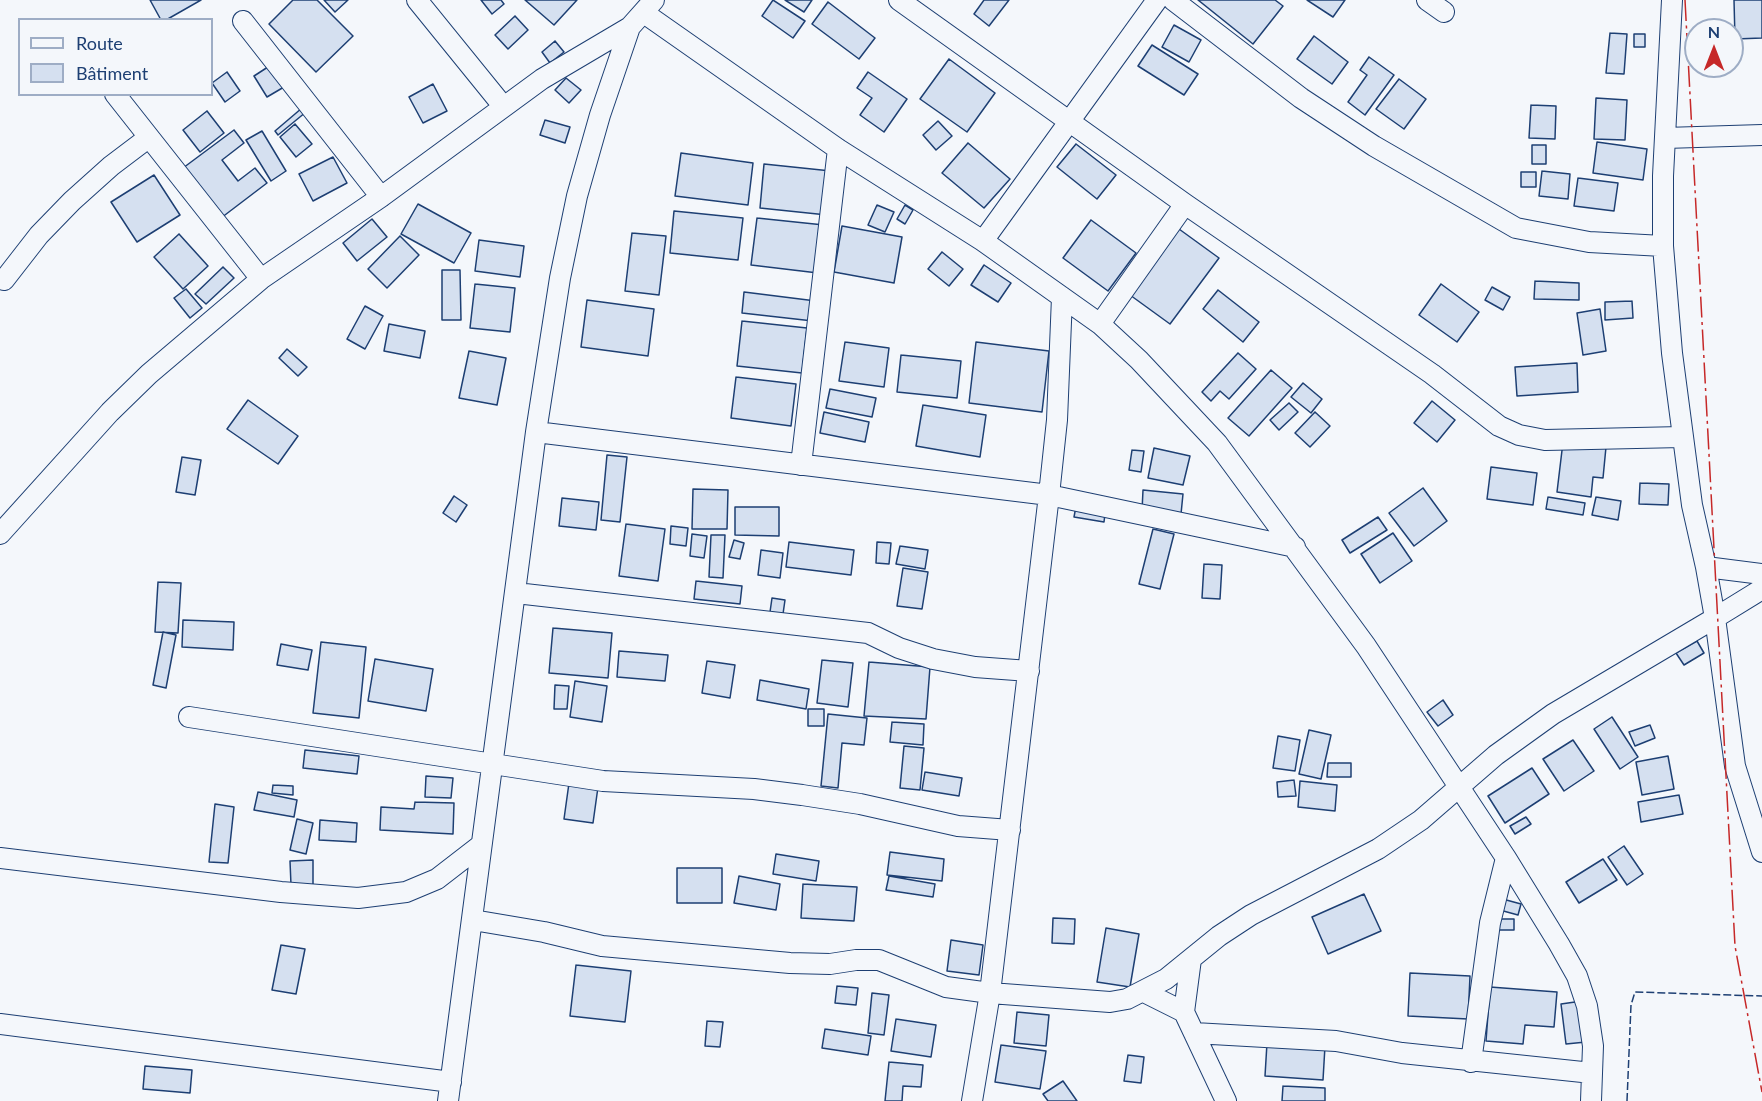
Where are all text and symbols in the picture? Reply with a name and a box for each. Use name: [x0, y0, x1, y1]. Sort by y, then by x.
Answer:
legend: [18, 18, 213, 96]
north arrow: [1684, 18, 1744, 78]
text: N: [1708, 22, 1720, 41]
text: Route: [76, 32, 123, 54]
text: Bâtiment: [76, 62, 148, 84]

